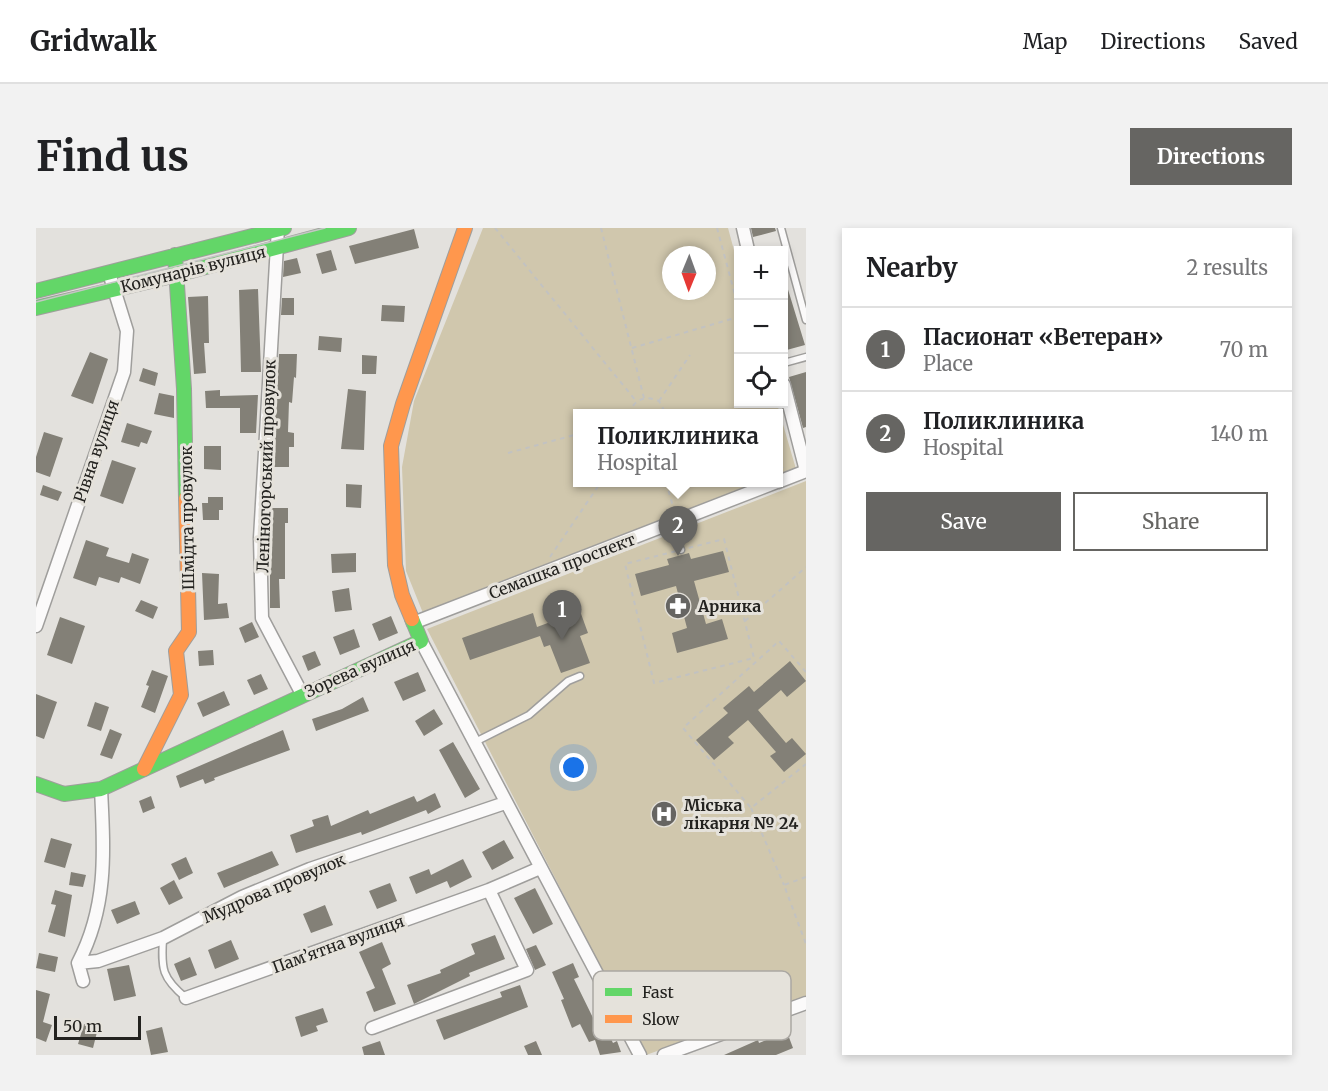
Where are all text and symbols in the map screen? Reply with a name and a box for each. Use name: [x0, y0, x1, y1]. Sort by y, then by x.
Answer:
text: Gridwalk: [30, 23, 157, 59]
text: Map: [1023, 28, 1067, 55]
text: Directions: [1100, 28, 1205, 55]
text: Saved: [1238, 28, 1298, 55]
button: Directions: [1130, 128, 1292, 185]
text: Find us: [36, 130, 189, 182]
street label: Комунарів вулиця: [118, 241, 268, 297]
north arrow: [662, 246, 716, 300]
map controls: [734, 246, 788, 408]
button: +: [734, 246, 788, 300]
text: Nearby: [866, 251, 958, 284]
text: 2 results: [1186, 255, 1268, 280]
button: −: [734, 300, 788, 354]
text: Пасионат «Ветеран»: [923, 323, 1164, 351]
text: 1: [881, 337, 890, 362]
text: 70 m: [1220, 337, 1268, 362]
text: Place: [923, 351, 973, 376]
button: locate: [734, 354, 788, 408]
street label: Леніногорський провулок: [252, 359, 280, 573]
street label: Рівна вулиця: [69, 397, 123, 505]
text: Поликлиника: [923, 407, 1084, 435]
popup: [573, 409, 783, 487]
text: 2: [880, 421, 891, 446]
text: 140 m: [1211, 421, 1268, 446]
text: Поликлиника: [597, 422, 759, 450]
text: Hospital: [923, 435, 1003, 460]
street label: Шмідта провулок: [176, 446, 198, 590]
text: Hospital: [597, 450, 678, 475]
button: Save: [866, 492, 1061, 551]
button: Share: [1073, 492, 1268, 551]
pin: 2: [658, 506, 698, 556]
street label: Семашка проспект: [486, 529, 638, 603]
pin: 1: [542, 590, 582, 640]
pharmacy icon: Арника: [663, 591, 693, 621]
place label: Арника: [697, 596, 761, 616]
street label: Зорева вулиця: [302, 635, 418, 701]
your location: [559, 753, 588, 782]
place label: Міська лікарня № 24: [684, 795, 798, 833]
hospital icon: Міська лікарня № 24: [649, 799, 679, 829]
street label: Мудрова провулок: [200, 849, 348, 927]
street label: Пам’ятна вулиця: [269, 911, 407, 977]
legend: [593, 971, 791, 1040]
text: Fast: [642, 982, 675, 1002]
text: Slow: [642, 1009, 680, 1029]
scale bar: [54, 1013, 141, 1040]
text: 50 m: [63, 1016, 102, 1036]

